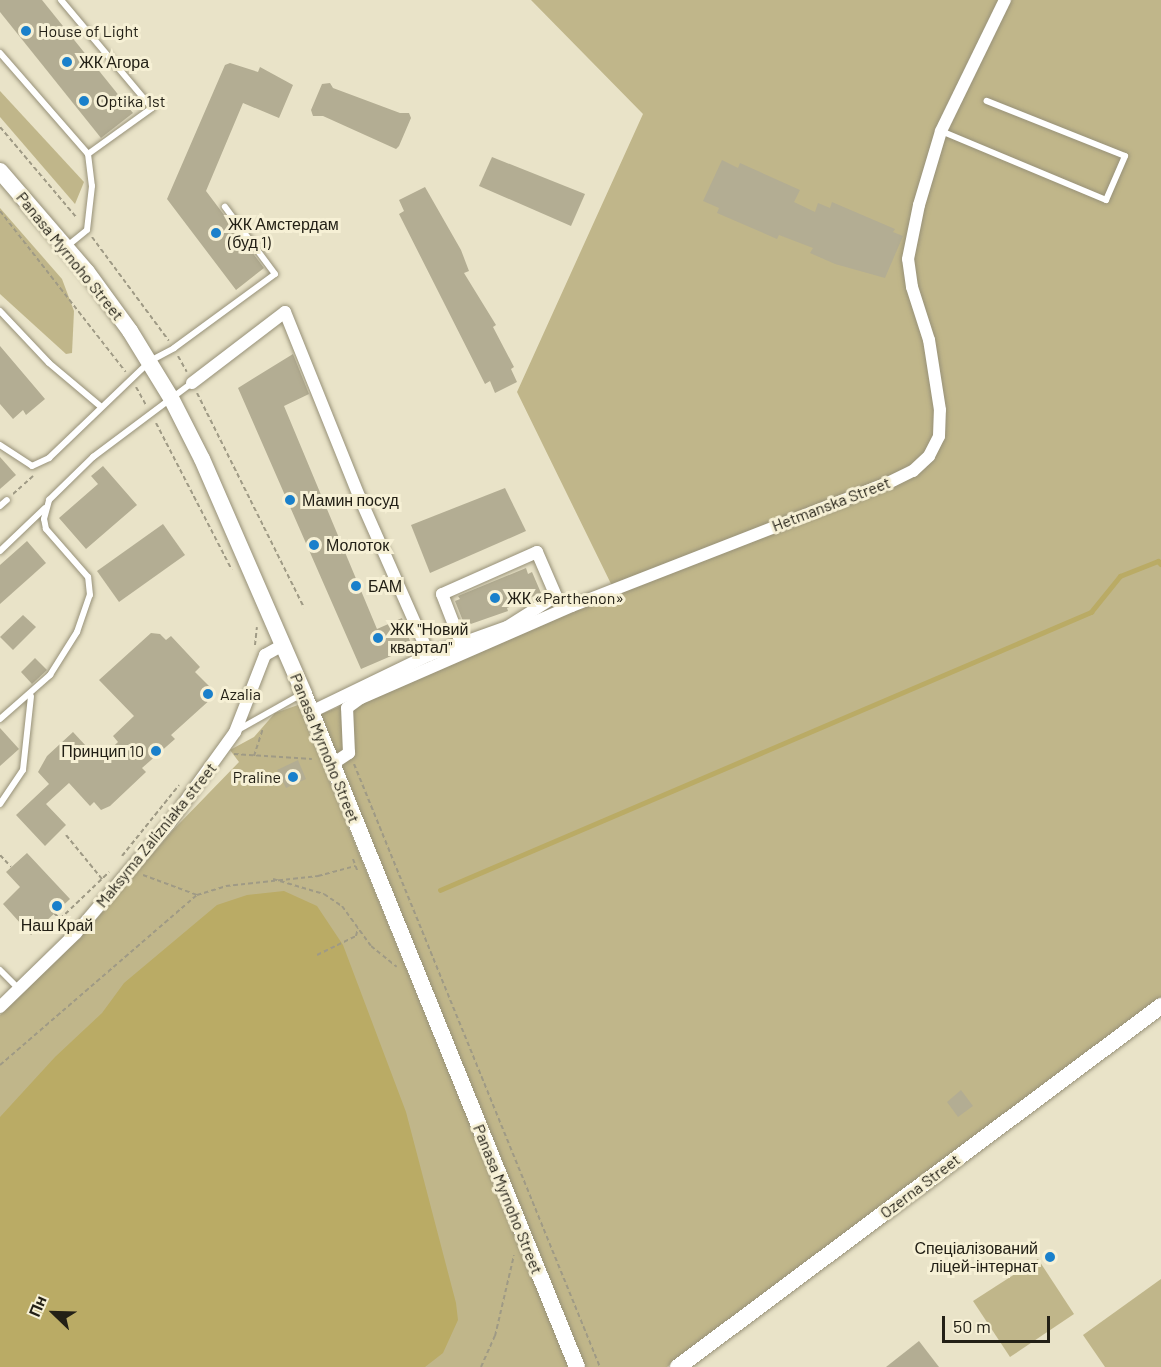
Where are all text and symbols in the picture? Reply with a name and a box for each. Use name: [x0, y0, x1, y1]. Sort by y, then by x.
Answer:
place label: House of Light: [38, 21, 139, 41]
marker: House of Light: [19, 24, 33, 38]
place label: ЖК Агора: [79, 52, 149, 72]
marker: ЖК Агора: [60, 55, 74, 69]
place label: Оptika 1st: [96, 91, 166, 111]
marker: Оptika 1st: [77, 94, 91, 108]
street label: Panasa Myrnoho Street: [12, 188, 128, 324]
place label: ЖК Амстердам (буд 1): [228, 214, 339, 252]
marker: ЖК Амстердам (буд 1): [209, 226, 223, 240]
street label: Hetmanska Street: [769, 473, 893, 535]
place label: Мамин посуд: [302, 490, 399, 510]
marker: Мамин посуд: [283, 493, 297, 507]
place label: Молоток: [326, 535, 389, 555]
marker: Молоток: [307, 538, 321, 552]
place label: БАМ: [368, 576, 402, 596]
marker: БАМ: [349, 579, 363, 593]
place label: ЖК «Parthenon»: [507, 588, 624, 608]
marker: ЖК «Parthenon»: [488, 591, 502, 605]
place label: ЖК "Новий квартал": [390, 619, 468, 657]
marker: ЖК "Новий квартал": [371, 631, 385, 645]
street label: Panasa Myrnoho Street: [286, 670, 364, 826]
place label: Azalia: [220, 684, 261, 704]
marker: Azalia: [201, 687, 215, 701]
place label: Принцип 10: [61, 741, 144, 761]
marker: Принцип 10: [149, 744, 163, 758]
street label: Maksyma Zalizniaka street: [92, 759, 220, 911]
place label: Praline: [233, 767, 281, 787]
marker: Praline: [286, 770, 300, 784]
marker: Наш Край: [50, 899, 64, 913]
place label: Наш Край: [21, 915, 93, 935]
street label: Panasa Myrnoho Street: [469, 1121, 547, 1277]
street label: Ozerna Street: [876, 1150, 964, 1222]
place label: Спеціалізований ліцей-інтернат: [914, 1238, 1038, 1276]
marker: Спеціалізований ліцей-інтернат: [1043, 1250, 1057, 1264]
north arrow: [24, 1283, 84, 1343]
text: Пн: [24, 1292, 50, 1319]
scale bar: [945, 1304, 1053, 1342]
text: 50 m: [953, 1315, 991, 1337]

